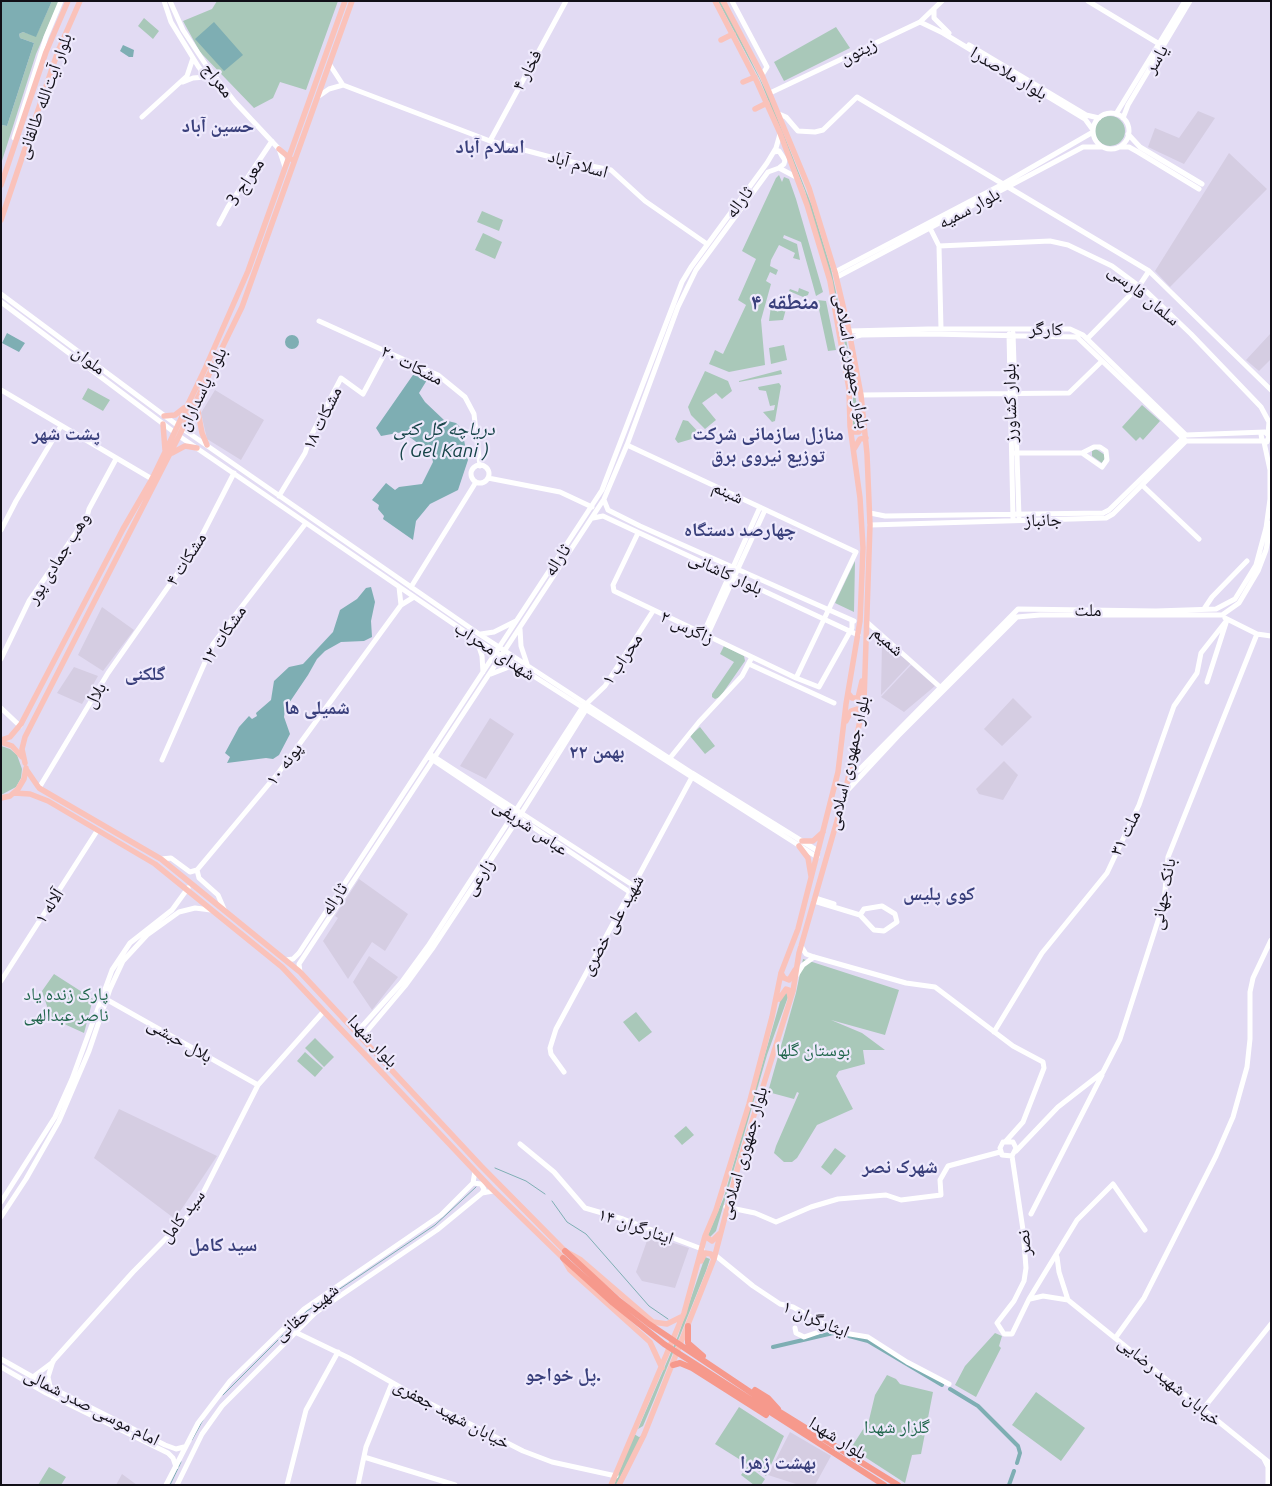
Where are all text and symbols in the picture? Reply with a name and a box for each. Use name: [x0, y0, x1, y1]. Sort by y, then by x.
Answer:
street label: بلوار آیت‌الله طالقانی: [11, 30, 77, 162]
street label: زیتون: [836, 33, 880, 69]
street label: یاسر: [1139, 41, 1173, 77]
street label: بلوار ملاصدرا: [966, 42, 1052, 104]
street label: فخار ۴: [507, 46, 547, 94]
street label: معراج: [198, 58, 238, 102]
district label: حسین آباد: [182, 115, 254, 137]
district label: اسلام آباد: [455, 136, 525, 158]
street label: اسلام آباد: [546, 145, 610, 183]
street label: معراج 3: [221, 154, 269, 210]
street label: ثاراله: [720, 182, 758, 222]
street label: بلوار سمیه: [934, 183, 1004, 233]
street label: سلمان فارسی: [1104, 259, 1184, 331]
district label: منطقه ۴: [751, 289, 819, 315]
street label: بلوار جمهوری اسلامی: [829, 292, 875, 430]
street label: کارگر: [1029, 318, 1063, 340]
street label: مشکات ۲۰: [377, 340, 447, 390]
street label: ملوان: [68, 341, 110, 379]
street label: بلوار پاسداران: [172, 344, 232, 434]
street label: بلوار کشاورز: [999, 363, 1021, 443]
street label: مشکات ۱۸: [298, 383, 346, 453]
water label: دریاچه گل کنی ( Gel Kani ): [393, 418, 495, 462]
district label: پشت شهر: [32, 423, 100, 445]
district label: منازل سازمانی شرکت توزیع نیروی برق: [692, 423, 844, 467]
street label: شبنم: [709, 475, 747, 509]
street label: وهب جمادی پور: [21, 508, 95, 608]
street label: جانباز: [1024, 509, 1062, 531]
district label: چهارصد دستگاه: [684, 519, 796, 541]
street label: مشکات ۴: [161, 528, 211, 590]
street label: ثاراله: [539, 540, 575, 580]
street label: بلوار کاشانی: [686, 547, 766, 599]
street label: ملت: [1074, 599, 1102, 621]
street label: مشکات ۱۲: [195, 601, 251, 669]
street label: زاگرس ۲: [657, 605, 717, 649]
street label: شهدای محراب: [450, 617, 540, 685]
street label: شمیم: [868, 621, 908, 661]
street label: محراب ۱: [597, 629, 647, 689]
district label: گلکنی: [125, 663, 165, 685]
street label: بلال: [79, 678, 111, 712]
street label: بلوار جمهوری اسلامی: [822, 694, 874, 832]
district label: شمیلی ها: [284, 697, 350, 719]
street label: پونه ۱۰: [261, 738, 307, 790]
district label: ۲۲ بهمن: [569, 741, 625, 763]
street label: عباس شریفی: [489, 794, 573, 860]
street label: ملت ۳۱: [1105, 807, 1145, 859]
street label: زارعی: [459, 855, 499, 899]
street label: بانک جهانی: [1145, 856, 1181, 932]
street label: شهید علی خضری: [575, 871, 649, 979]
street label: ثاراله: [316, 879, 352, 919]
district label: کوی پلیس: [903, 883, 975, 905]
street label: آلاله ۱: [30, 884, 68, 928]
park label: پارک زنده یاد ناصر عبدالهی: [23, 983, 109, 1026]
street label: بلوار شهدا: [343, 1010, 403, 1072]
street label: بلال حبشی: [144, 1013, 216, 1067]
park label: بوستان گلها: [776, 1039, 850, 1061]
street label: بلوار جمهوری اسلامی: [714, 1084, 772, 1222]
district label: شهرک نصر: [862, 1156, 938, 1178]
street label: سید کامل: [154, 1185, 210, 1247]
street label: ایثارگران ۱۴: [595, 1203, 677, 1249]
street label: نصر: [1012, 1229, 1036, 1257]
district label: سید کامل: [189, 1234, 257, 1256]
street label: شهید حقانی: [269, 1279, 343, 1345]
street label: ایثارگران ۱: [779, 1295, 853, 1343]
street label: خیابان شهید رضایی: [1114, 1331, 1226, 1431]
street label: امام موسی صدر شمالی: [21, 1364, 163, 1450]
district label: پل خواجو.: [525, 1364, 601, 1386]
street label: خیابان شهید جعفری: [390, 1374, 514, 1454]
street label: بلوار شهدا: [805, 1412, 871, 1464]
park label: گلزار شهدا: [864, 1416, 930, 1438]
district label: بهشت زهرا: [740, 1452, 816, 1474]

